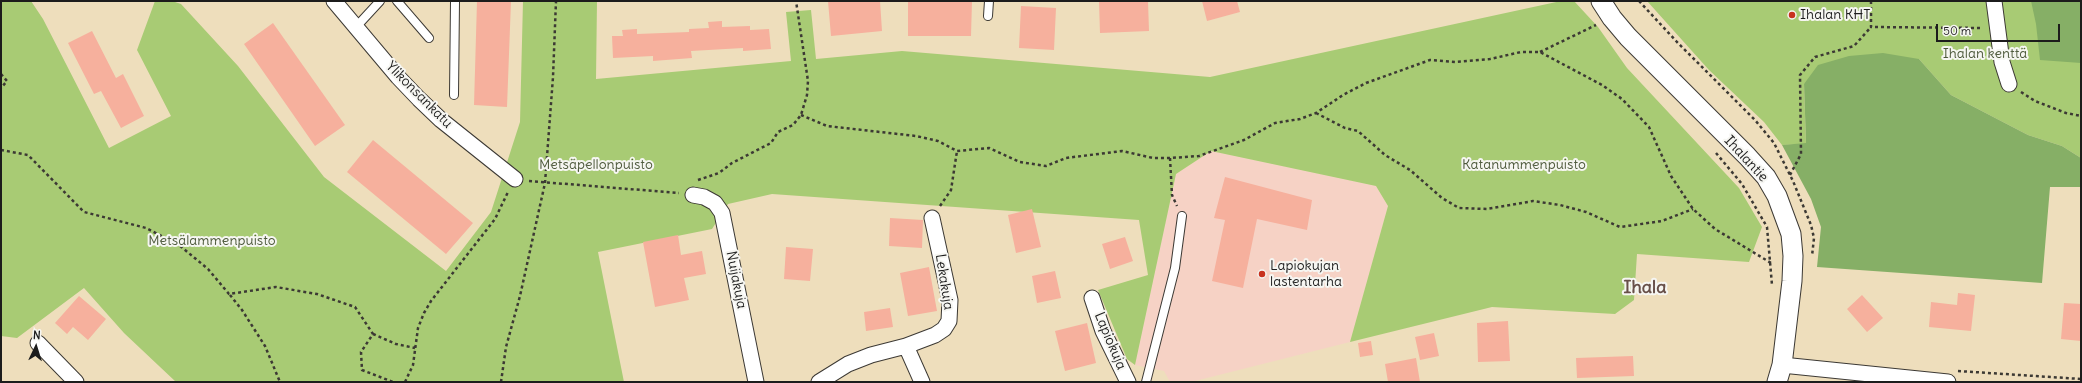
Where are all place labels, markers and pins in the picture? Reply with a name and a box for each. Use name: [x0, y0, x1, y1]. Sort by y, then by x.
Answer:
place label: Ihalan KHT: [1800, 7, 1871, 23]
marker: Ihalan KHT: [1787, 10, 1797, 20]
place label: Lapiokujan lastentarha: [1270, 258, 1342, 290]
marker: Lapiokujan lastentarha: [1257, 269, 1267, 279]

